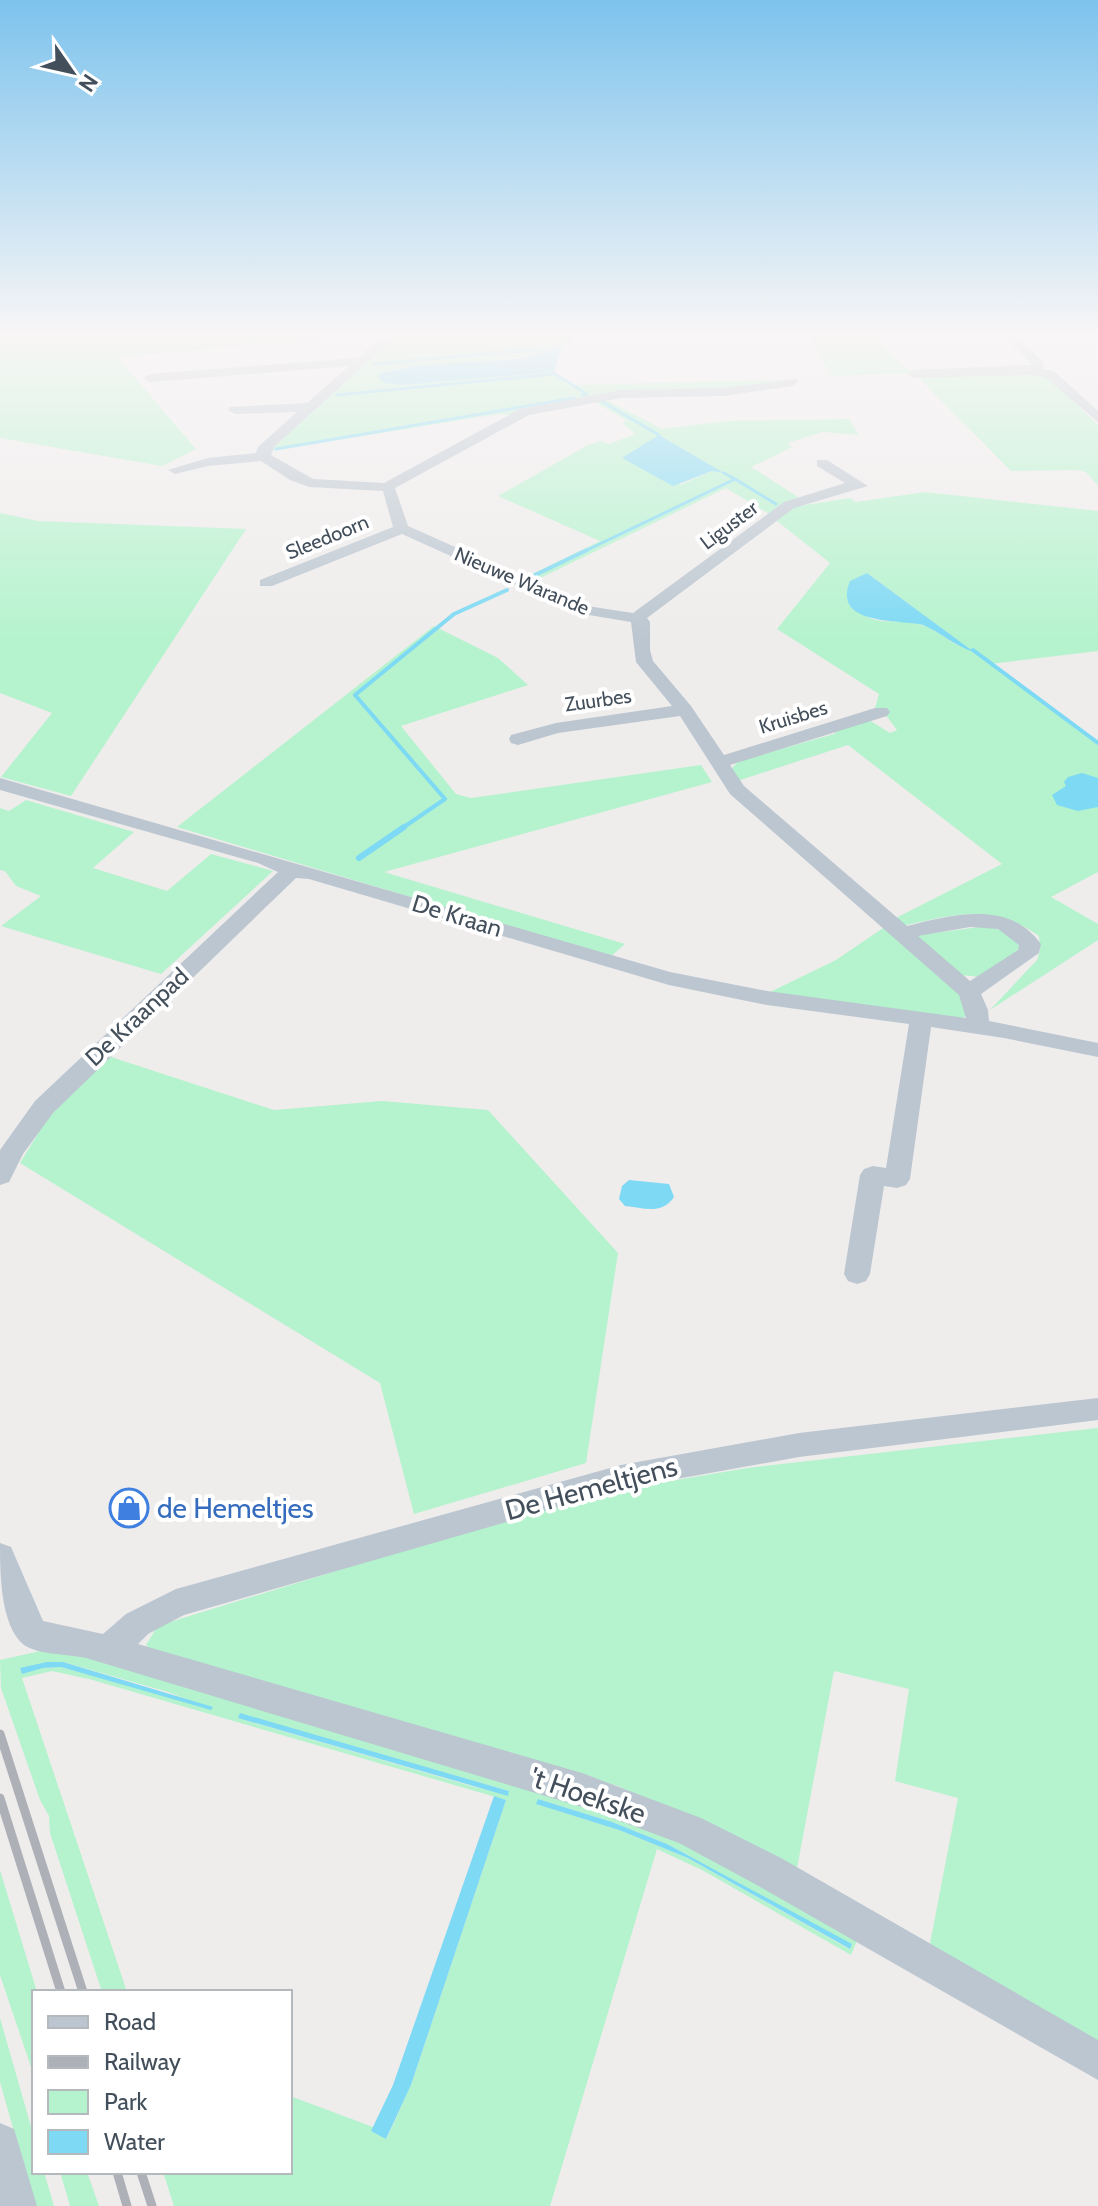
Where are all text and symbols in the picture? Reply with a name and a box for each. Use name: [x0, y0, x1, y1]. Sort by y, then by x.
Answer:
north arrow: [32, 32, 112, 112]
text: N: [73, 69, 104, 97]
street label: Liguster: [695, 495, 763, 555]
street label: Sleedoorn: [282, 510, 372, 564]
street label: Nieuwe Warande: [451, 542, 593, 620]
street label: Zuurbes: [563, 683, 633, 717]
street label: Kruisbes: [756, 695, 830, 739]
street label: De Kraan: [409, 888, 506, 943]
street label: De Kraanpad: [79, 961, 194, 1072]
street label: De Hemeltjens: [501, 1449, 681, 1527]
shop icon: de Hemeltjes: [108, 1487, 150, 1529]
place label: de Hemeltjes: [157, 1491, 314, 1525]
street label: 't Hoekske: [526, 1759, 650, 1831]
legend: [32, 1990, 292, 2174]
text: Road: [104, 2007, 156, 2036]
text: Railway: [104, 2047, 181, 2076]
text: Park: [104, 2087, 147, 2116]
text: Water: [104, 2127, 165, 2156]

